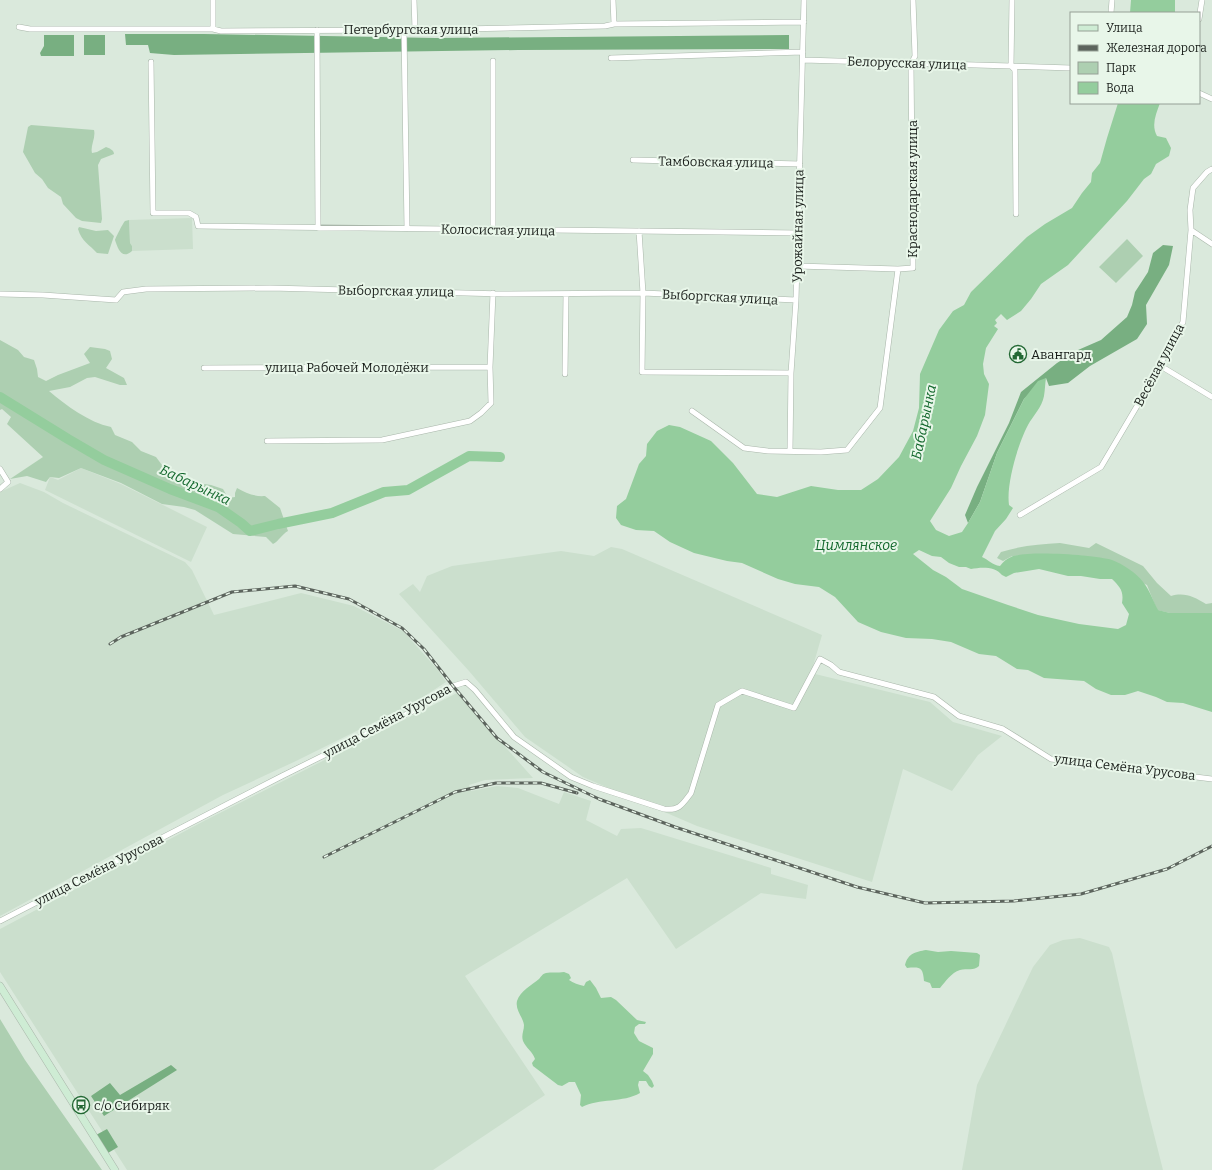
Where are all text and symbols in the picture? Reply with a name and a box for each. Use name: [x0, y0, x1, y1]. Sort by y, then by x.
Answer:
legend: [1070, 12, 1200, 104]
text: Улица: [1106, 21, 1143, 35]
street label: Петербургская улица: [344, 22, 479, 37]
text: Железная дорога: [1106, 41, 1207, 55]
street label: Белорусская улица: [847, 53, 967, 73]
text: Парк: [1106, 61, 1136, 75]
text: Вода: [1106, 81, 1135, 95]
street label: Краснодарская улица: [905, 120, 920, 258]
street label: Тамбовская улица: [658, 153, 774, 171]
street label: Урожайная улица: [790, 169, 806, 283]
street label: Колосистая улица: [441, 222, 555, 238]
street label: Выборгская улица: [338, 282, 454, 300]
street label: Выборгская улица: [662, 286, 778, 308]
street label: Весёлая улица: [1131, 321, 1187, 409]
public building icon: Авангард: [1008, 344, 1028, 364]
place label: Авангард: [1031, 347, 1092, 362]
street label: улица Рабочей Молодёжи: [264, 360, 429, 375]
water label: Бабарынка: [908, 383, 940, 461]
water label: Бабарынка: [157, 461, 233, 509]
water label: Цимлянское: [815, 537, 897, 554]
street label: улица Семёна Урусова: [320, 681, 453, 761]
street label: улица Семёна Урусова: [1053, 751, 1196, 783]
street label: улица Семёна Урусова: [31, 831, 166, 909]
bus stop icon: с/о Сибиряк: [71, 1095, 91, 1115]
place label: с/о Сибиряк: [94, 1098, 170, 1113]

